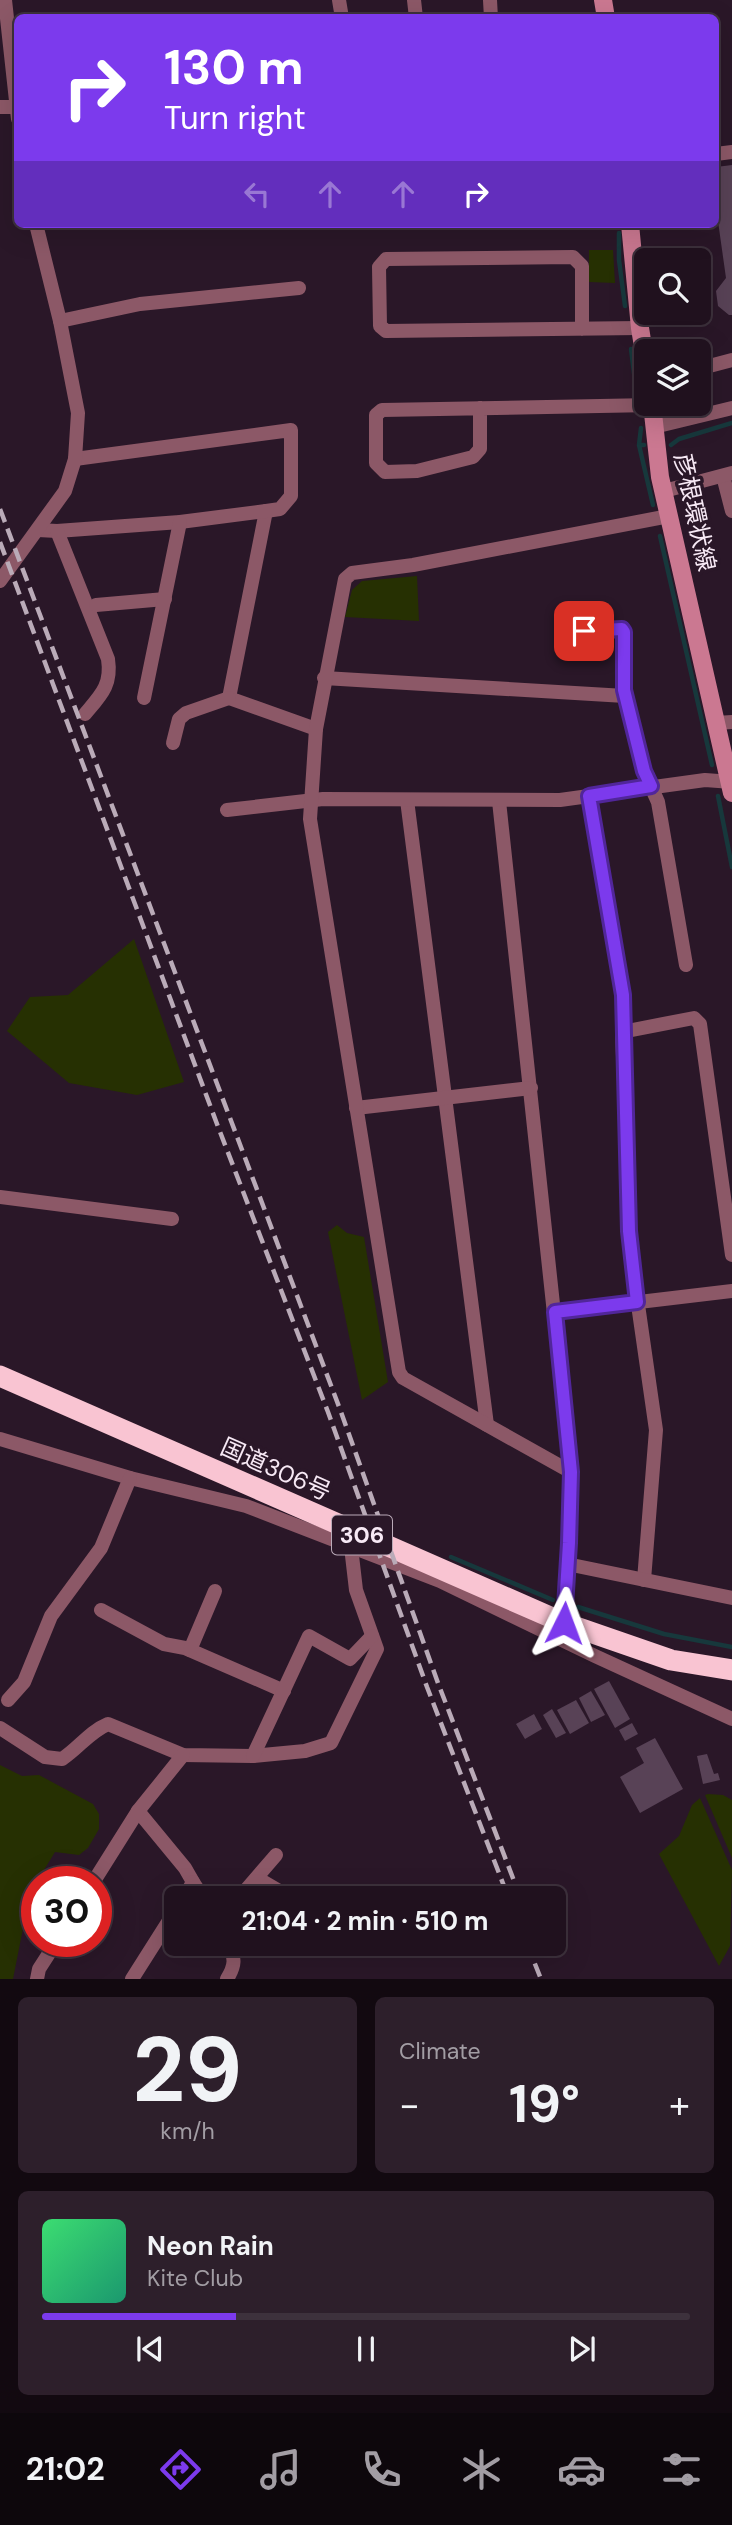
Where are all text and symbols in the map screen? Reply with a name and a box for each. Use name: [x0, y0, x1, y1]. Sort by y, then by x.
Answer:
text: 130 m: [164, 35, 304, 99]
icon: right: [49, 42, 140, 133]
text: Turn right: [164, 97, 306, 139]
icon: left: [238, 175, 276, 213]
icon: ahead: [311, 175, 349, 213]
icon: ahead: [384, 175, 422, 213]
icon: right: [457, 175, 495, 213]
map controls: [634, 248, 711, 416]
button: search: [634, 248, 711, 325]
button: layers: [634, 339, 711, 416]
street label: 彦根環状線: [667, 450, 723, 574]
pin: [554, 601, 614, 661]
icon: arrive: [565, 612, 603, 650]
street label: 国道306号: [216, 1431, 336, 1507]
road number: 306: [332, 1516, 392, 1554]
position arrow: [527, 1586, 601, 1660]
speed limit sign: 30: [21, 1866, 112, 1957]
text: 21:04 · 2 min · 510 m: [241, 1904, 489, 1938]
text: 29: [133, 2011, 242, 2129]
text: Climate: [399, 2036, 481, 2066]
text: 19°: [509, 2070, 580, 2138]
text: −: [399, 2080, 420, 2130]
text: +: [669, 2080, 690, 2130]
text: km/h: [160, 2116, 215, 2146]
text: Neon Rain: [147, 2229, 274, 2263]
text: Kite Club: [147, 2263, 243, 2293]
icon: previous: [131, 2330, 169, 2368]
icon: pause: [347, 2330, 385, 2368]
icon: next: [563, 2330, 601, 2368]
icon: directions: [156, 2445, 205, 2494]
icon: music: [256, 2445, 305, 2494]
icon: phone: [357, 2445, 406, 2494]
icon: climate: [457, 2445, 506, 2494]
icon: car: [557, 2445, 606, 2494]
icon: filters: [657, 2445, 706, 2494]
text: 21:02: [26, 2448, 105, 2490]

